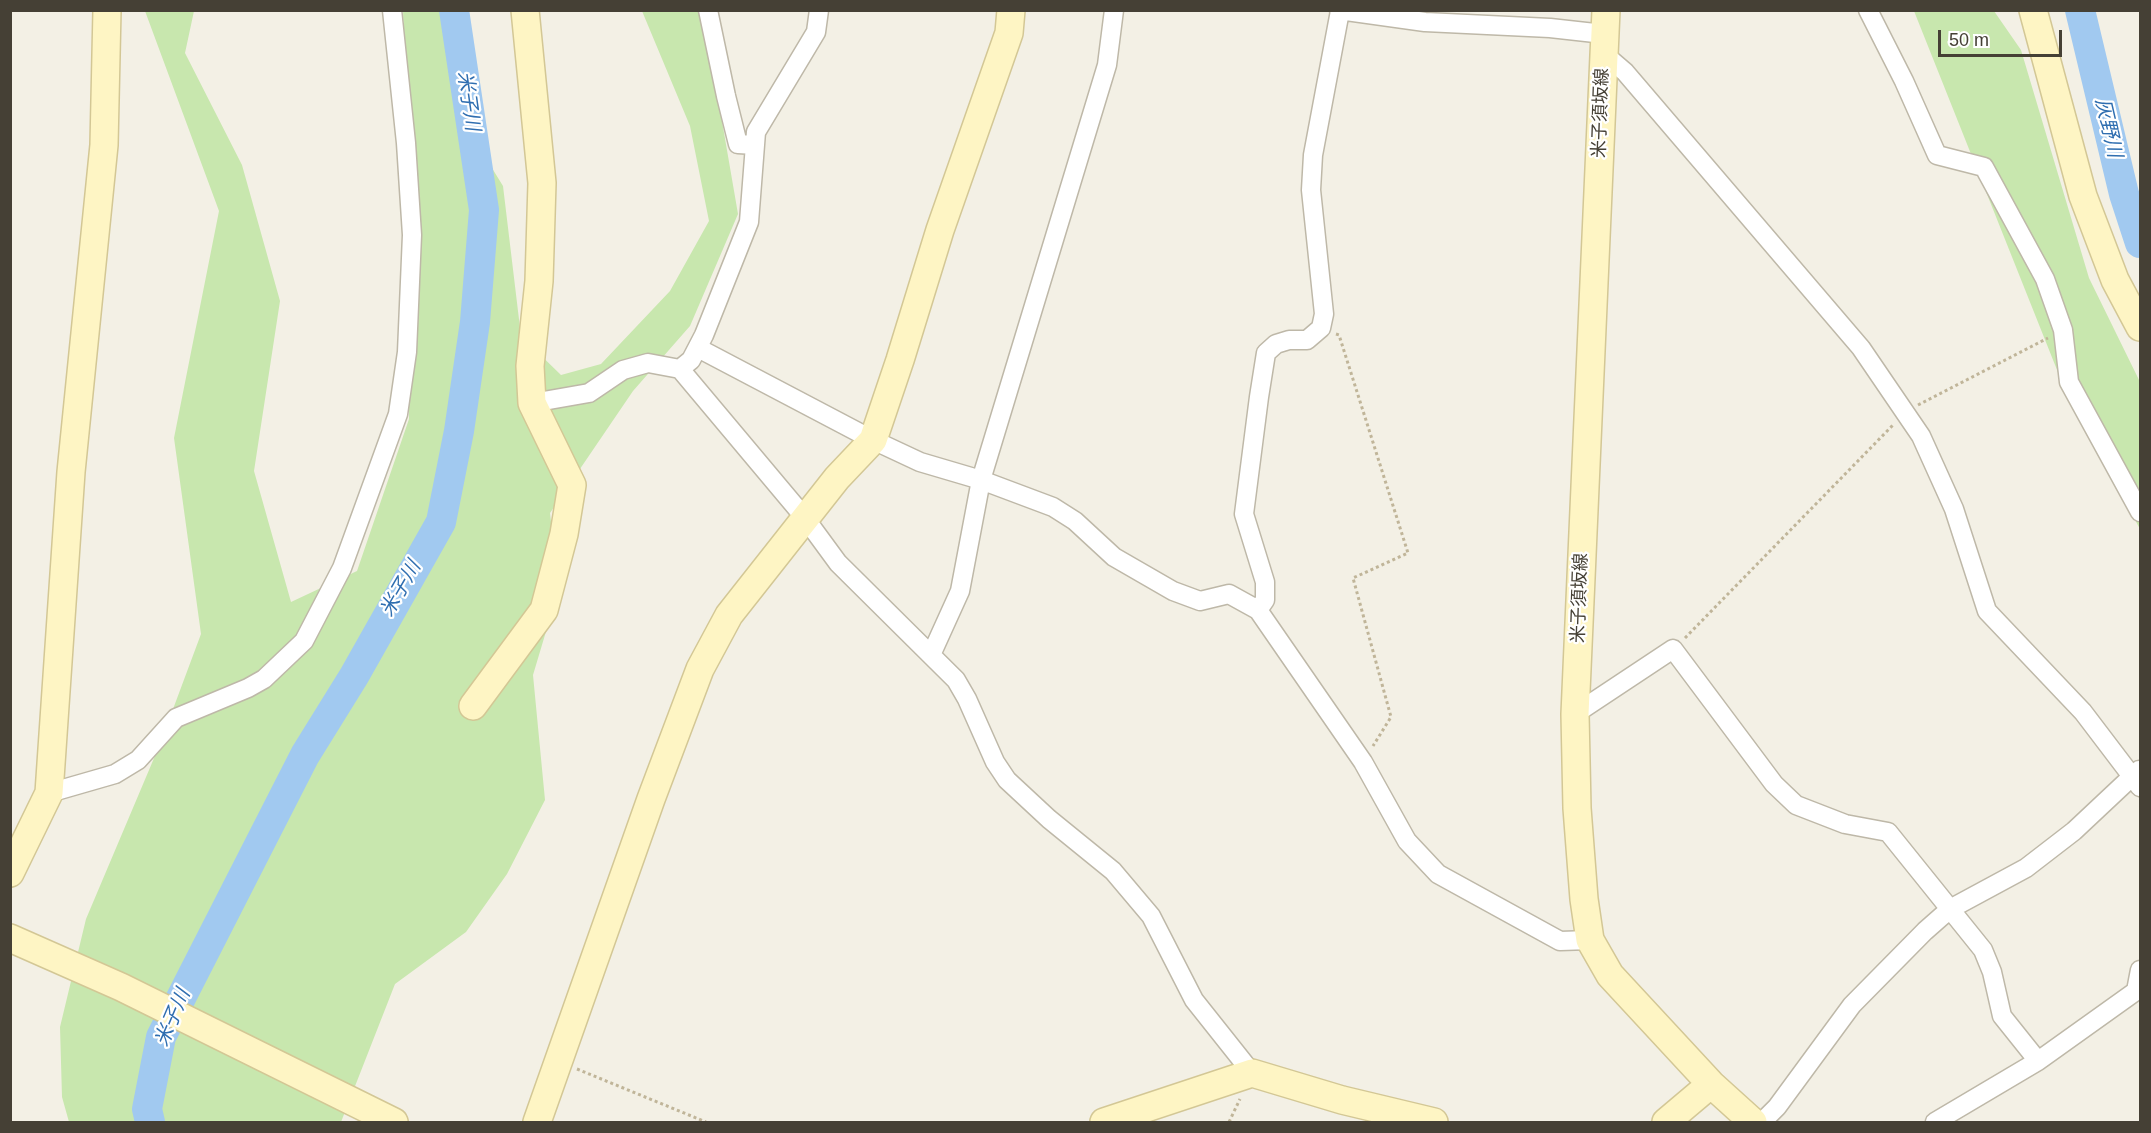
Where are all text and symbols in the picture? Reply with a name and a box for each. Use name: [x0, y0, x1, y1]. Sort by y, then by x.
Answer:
scale bar: [1941, 18, 2066, 56]
text: 50 m: [1949, 30, 1989, 50]
street label: 米子須坂線: [1589, 68, 1613, 158]
water label: 米子川: [452, 70, 484, 132]
water label: 灰野川: [2090, 96, 2126, 160]
street label: 米子須坂線: [1568, 553, 1592, 643]
water label: 米子川: [376, 557, 426, 621]
water label: 米子川: [150, 986, 196, 1050]

